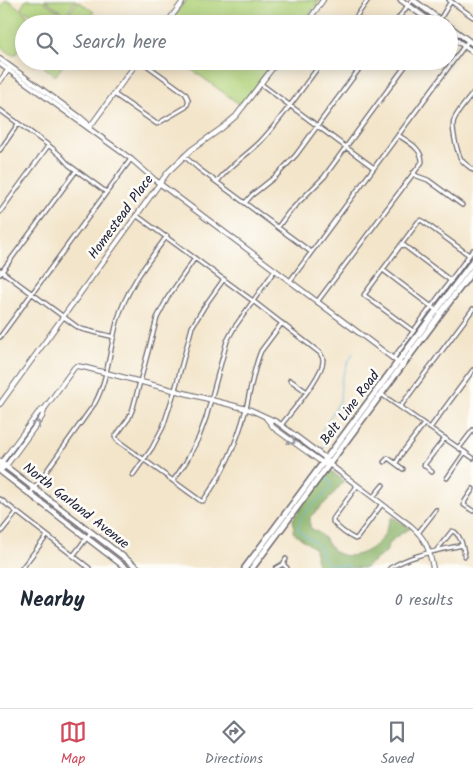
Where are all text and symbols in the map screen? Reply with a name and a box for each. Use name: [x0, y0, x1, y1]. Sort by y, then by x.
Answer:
search box: [15, 15, 458, 70]
text: Search here: [73, 28, 167, 58]
icon: search: [33, 29, 61, 57]
street label: Homestead Place: [83, 169, 160, 264]
street label: Belt Line Road: [315, 365, 386, 450]
one-way arrow: [31, 420, 40, 430]
one-way arrow: [286, 435, 296, 444]
street label: North Garland Avenue: [18, 457, 135, 555]
text: Nearby: [20, 584, 85, 617]
text: 0 results: [395, 588, 453, 613]
tab: Map: [59, 718, 87, 770]
tab: Directions: [205, 718, 263, 770]
tab: Saved: [381, 718, 414, 770]

